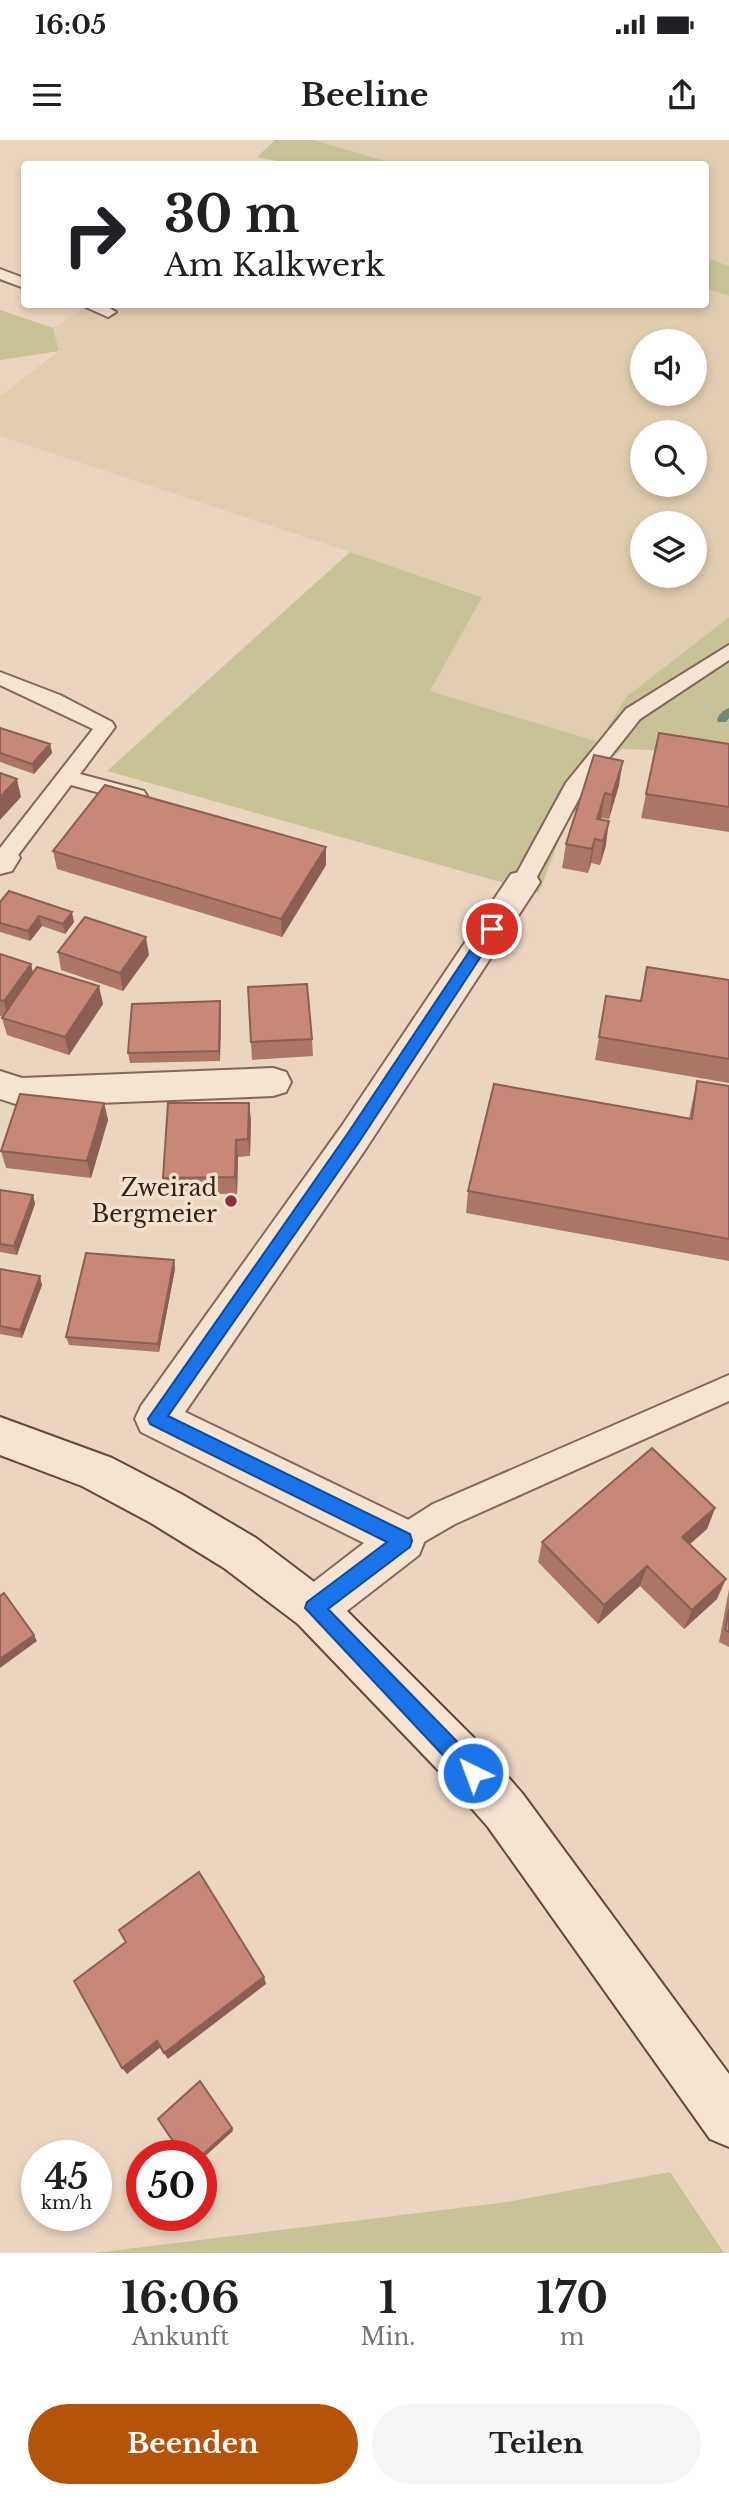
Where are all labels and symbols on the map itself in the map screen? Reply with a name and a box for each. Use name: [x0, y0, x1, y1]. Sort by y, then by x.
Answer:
pin: [462, 899, 522, 959]
place label: Zweirad Bergmeier: [92, 1174, 217, 1228]
marker: Zweirad Bergmeier: [223, 1193, 239, 1209]
position arrow: [436, 1736, 510, 1810]
speed limit sign: 50: [126, 2140, 217, 2231]

